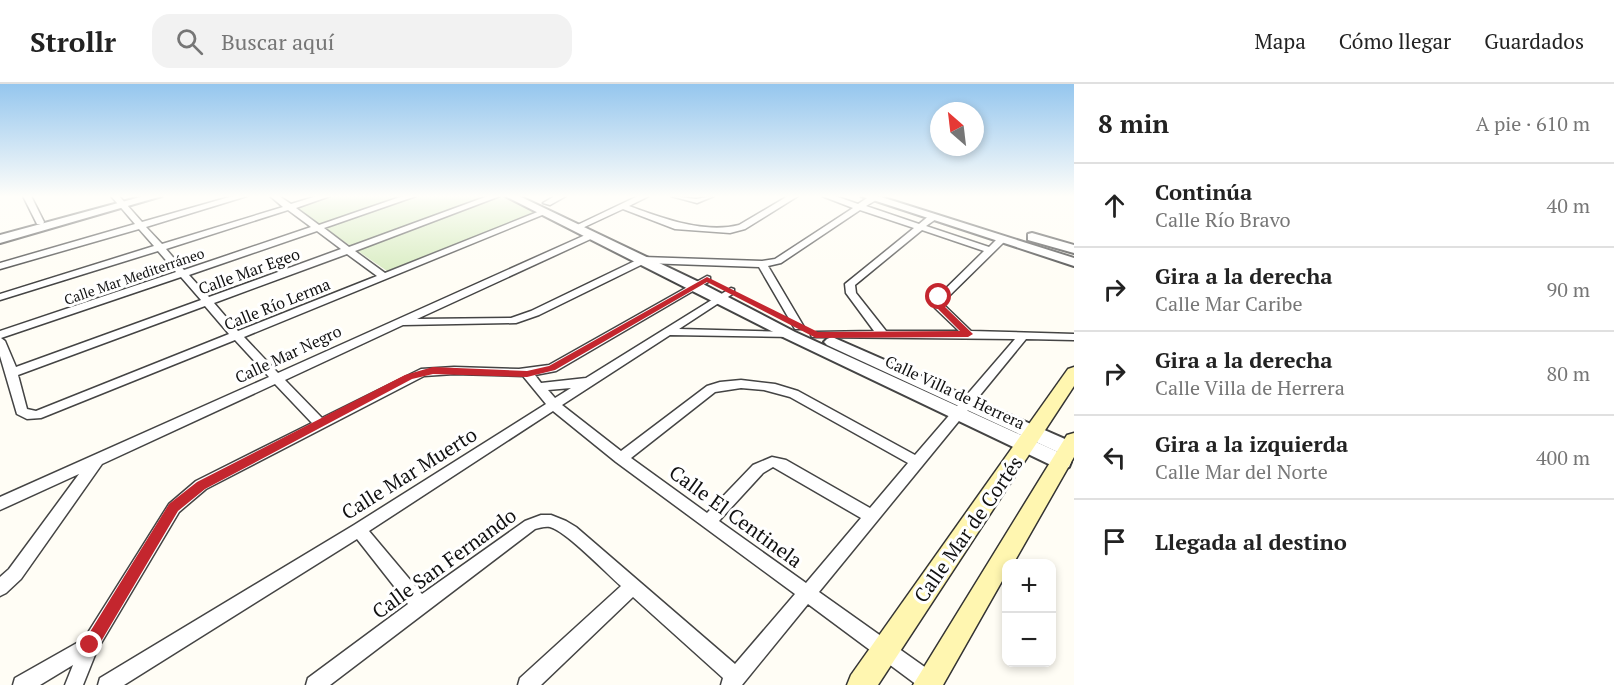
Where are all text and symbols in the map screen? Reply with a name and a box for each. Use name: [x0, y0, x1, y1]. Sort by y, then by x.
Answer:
search box: [152, 14, 572, 68]
text: Strollr: [30, 23, 116, 60]
icon: search: [173, 25, 206, 58]
text: Buscar aquí: [221, 27, 334, 56]
text: Mapa: [1254, 27, 1306, 55]
text: Cómo llegar: [1339, 27, 1451, 55]
text: Guardados: [1484, 27, 1584, 55]
north arrow: [930, 102, 984, 156]
text: 8 min: [1098, 106, 1169, 140]
text: A pie · 610 m: [1476, 110, 1590, 137]
text: Continúa: [1155, 177, 1252, 206]
icon: ahead: [1098, 189, 1131, 222]
text: 40 m: [1547, 192, 1590, 219]
text: Calle Río Bravo: [1155, 206, 1291, 233]
street label: Calle Mar Egeo: [195, 242, 303, 300]
street label: Calle Mar Mediterráneo: [61, 243, 207, 309]
text: Gira a la derecha: [1155, 261, 1333, 290]
street label: Calle Río Lerma: [221, 273, 333, 335]
icon: right: [1098, 273, 1131, 306]
text: 90 m: [1547, 276, 1590, 303]
route start: [925, 283, 951, 309]
text: Calle Mar Caribe: [1155, 290, 1303, 317]
street label: Calle Mar Negro: [231, 320, 345, 388]
text: Gira a la derecha: [1155, 345, 1333, 374]
street label: Calle Villa de Herrera: [882, 350, 1028, 434]
icon: right: [1098, 357, 1131, 390]
text: 80 m: [1547, 360, 1590, 387]
text: Calle Villa de Herrera: [1155, 374, 1345, 401]
street label: Calle Mar Muerto: [336, 420, 482, 526]
text: Gira a la izquierda: [1155, 429, 1348, 458]
icon: left: [1098, 441, 1131, 474]
text: 400 m: [1536, 444, 1590, 471]
street label: Calle Mar de Cortés: [907, 450, 1029, 608]
text: Calle Mar del Norte: [1155, 458, 1328, 485]
street label: Calle El Centinela: [664, 459, 808, 573]
street label: Calle San Fernando: [366, 501, 522, 625]
icon: arrive: [1098, 525, 1131, 558]
text: Llegada al destino: [1155, 527, 1347, 556]
map controls: [1002, 559, 1056, 667]
button: +: [1002, 559, 1056, 613]
button: −: [1002, 613, 1056, 667]
route end: [76, 631, 102, 657]

